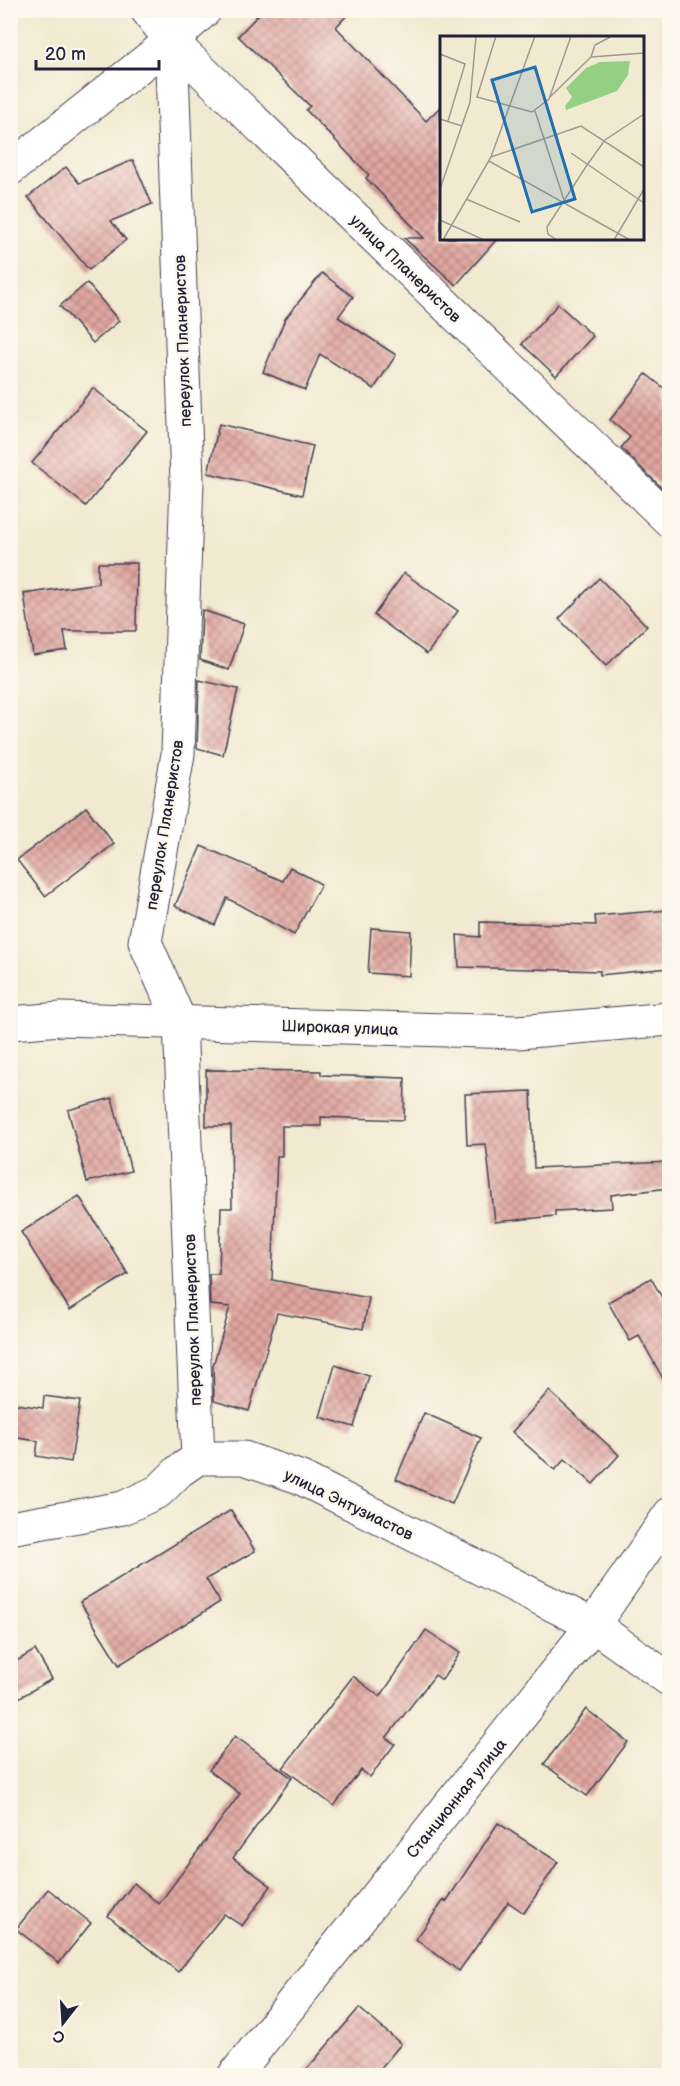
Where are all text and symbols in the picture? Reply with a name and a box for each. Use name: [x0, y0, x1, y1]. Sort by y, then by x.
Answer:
scale bar: [36, 33, 159, 71]
inset map: [440, 36, 644, 240]
text: 20 m: [45, 44, 86, 65]
street label: улица Планеристов: [346, 211, 465, 327]
street label: переулок Планеристов: [171, 254, 196, 427]
street label: переулок Планеристов: [143, 738, 188, 912]
street label: Широкая улица: [281, 1017, 399, 1040]
street label: переулок Планеристов: [181, 1233, 206, 1406]
street label: улица Энтузиастов: [281, 1466, 416, 1545]
street label: Станционная улица: [403, 1735, 512, 1863]
north arrow: [33, 1993, 93, 2053]
text: С: [51, 2025, 67, 2047]

